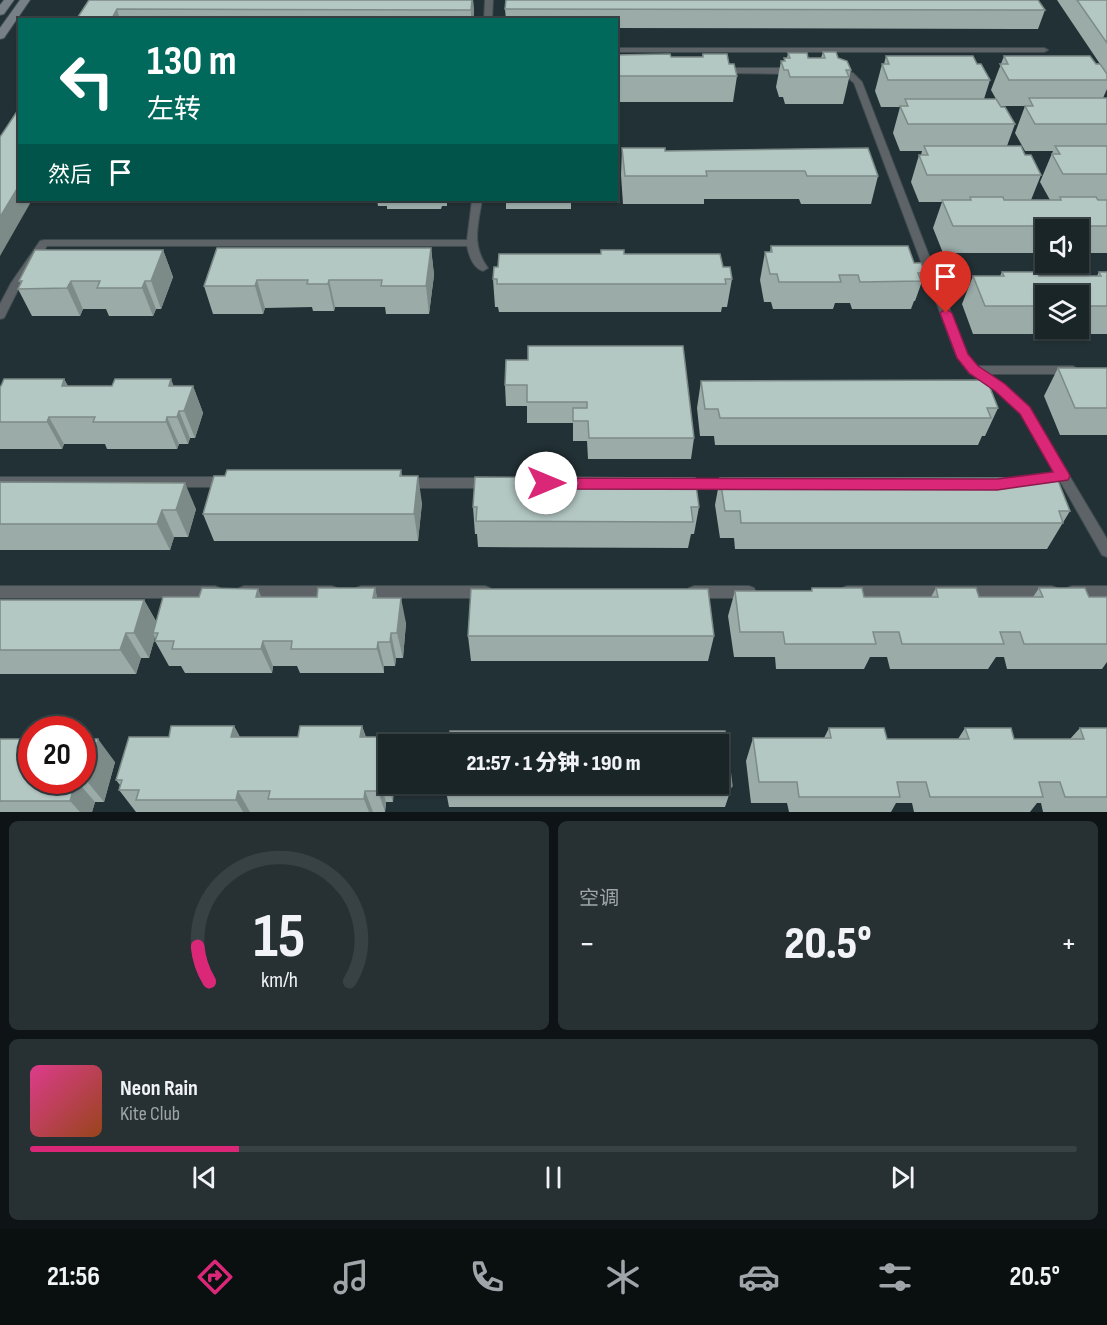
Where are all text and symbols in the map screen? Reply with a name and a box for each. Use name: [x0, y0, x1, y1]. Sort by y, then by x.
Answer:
text: 130 m: [147, 36, 237, 87]
icon: left: [48, 42, 126, 120]
text: 左转: [147, 94, 201, 126]
icon: arrive: [104, 156, 137, 189]
text: 然后: [48, 162, 92, 189]
map controls: [1035, 219, 1089, 339]
button: sound: [1035, 219, 1089, 273]
pin: [920, 251, 971, 313]
icon: arrive: [929, 260, 962, 293]
button: layers: [1035, 285, 1089, 339]
position arrow: [514, 451, 578, 515]
speed limit sign: 20: [18, 716, 96, 794]
text: 21:57 · 1 分钟 · 190 m: [466, 750, 641, 777]
text: 空调: [579, 887, 619, 911]
text: 15: [253, 900, 305, 975]
text: 20.5°: [784, 917, 872, 972]
text: −: [579, 924, 595, 964]
text: +: [1061, 924, 1077, 964]
text: km/h: [260, 969, 298, 994]
text: Neon Rain: [120, 1075, 198, 1102]
text: Kite Club: [120, 1102, 180, 1126]
icon: previous: [188, 1161, 221, 1194]
icon: pause: [537, 1161, 570, 1194]
icon: next: [886, 1161, 919, 1194]
icon: directions: [194, 1256, 236, 1298]
icon: music: [330, 1256, 372, 1298]
icon: phone: [466, 1256, 508, 1298]
icon: climate: [602, 1256, 644, 1298]
icon: car: [738, 1256, 780, 1298]
icon: filters: [874, 1256, 916, 1298]
text: 21:56: [47, 1261, 100, 1293]
text: 20.5°: [1009, 1261, 1060, 1293]

